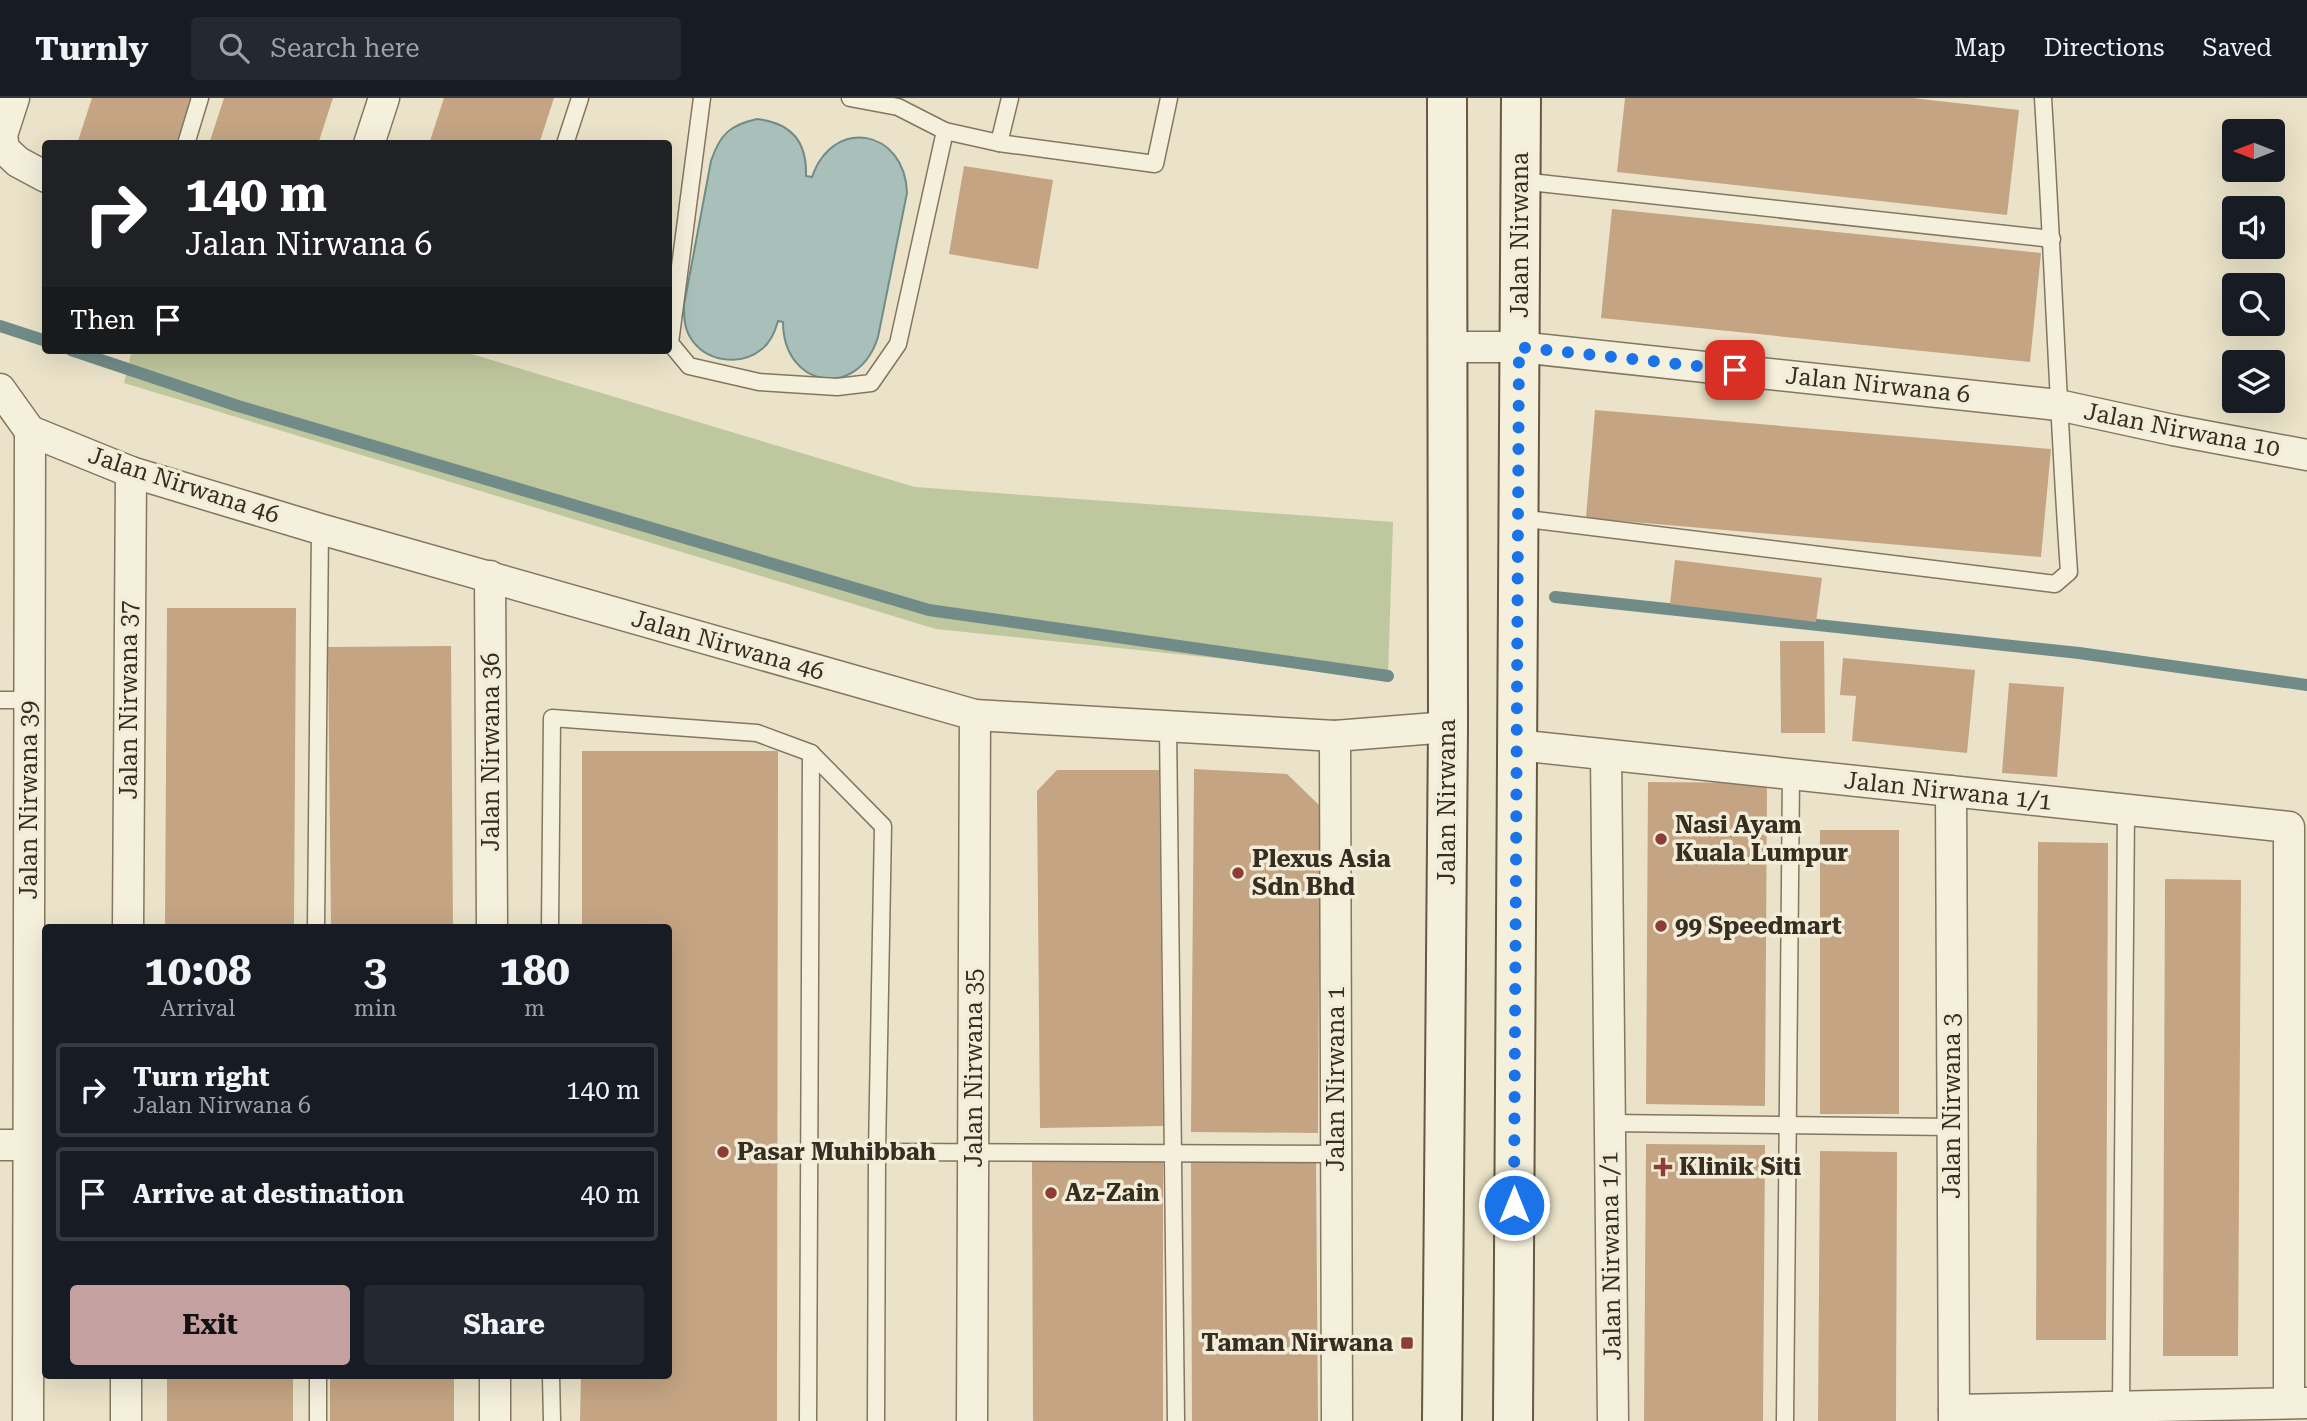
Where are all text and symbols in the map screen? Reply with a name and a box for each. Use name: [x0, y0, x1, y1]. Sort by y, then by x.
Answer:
search box: [191, 17, 681, 80]
text: Turnly: [35, 29, 149, 68]
icon: search: [215, 29, 253, 67]
text: Search here: [271, 33, 419, 63]
text: Map: [1954, 34, 2006, 62]
text: Directions: [2044, 34, 2164, 62]
text: Saved: [2202, 34, 2272, 62]
north arrow: [2222, 119, 2286, 182]
map controls: [2222, 119, 2285, 413]
street label: Jalan Nirwana: [1506, 152, 1534, 318]
text: 140 m: [185, 166, 327, 223]
icon: right: [70, 168, 161, 259]
button: sound: [2222, 196, 2285, 259]
text: Jalan Nirwana 6: [185, 225, 433, 263]
button: search: [2222, 273, 2285, 336]
icon: arrive: [149, 301, 187, 339]
text: Then: [70, 305, 135, 335]
pin: [1705, 340, 1765, 400]
button: layers: [2222, 350, 2285, 413]
icon: arrive: [1716, 351, 1754, 389]
street label: Jalan Nirwana 6: [1784, 361, 1972, 409]
street label: Jalan Nirwana 10: [2082, 397, 2282, 463]
street label: Jalan Nirwana 46: [85, 441, 283, 529]
street label: Jalan Nirwana 37: [115, 600, 143, 800]
street label: Jalan Nirwana 46: [628, 604, 828, 686]
street label: Jalan Nirwana 36: [477, 652, 505, 852]
street label: Jalan Nirwana 39: [15, 700, 43, 900]
street label: Jalan Nirwana: [1433, 719, 1461, 885]
street label: Jalan Nirwana 1/1: [1843, 766, 2053, 816]
place label: Nasi Ayam Kuala Lumpur: [1675, 811, 1848, 867]
marker: Nasi Ayam Kuala Lumpur: [1653, 831, 1669, 847]
place label: Plexus Asia Sdn Bhd: [1252, 845, 1391, 901]
marker: Plexus Asia Sdn Bhd: [1230, 865, 1246, 881]
place label: 99 Speedmart: [1675, 912, 1842, 940]
marker: 99 Speedmart: [1653, 918, 1669, 934]
text: 10:08: [144, 946, 251, 995]
text: 3: [364, 946, 387, 995]
text: 180: [499, 946, 570, 995]
street label: Jalan Nirwana 35: [960, 968, 988, 1168]
street label: Jalan Nirwana 1: [1322, 986, 1350, 1172]
text: Arrival: [160, 995, 235, 1022]
text: min: [354, 995, 397, 1022]
text: m: [524, 995, 545, 1022]
street label: Jalan Nirwana 3: [1938, 1013, 1966, 1199]
text: Turn right: [133, 1062, 269, 1092]
icon: right: [74, 1071, 112, 1109]
text: 140 m: [566, 1075, 640, 1105]
text: Jalan Nirwana 6: [133, 1092, 311, 1119]
place label: Pasar Muhibbah: [737, 1138, 936, 1166]
marker: Pasar Muhibbah: [715, 1144, 731, 1160]
street label: Jalan Nirwana 1/1: [1595, 1151, 1627, 1361]
place label: Klinik Siti: [1679, 1153, 1801, 1181]
marker: Klinik Siti: [1653, 1157, 1673, 1177]
position arrow: [1477, 1168, 1551, 1242]
icon: arrive: [74, 1175, 112, 1213]
text: Arrive at destination: [133, 1179, 404, 1209]
text: 40 m: [581, 1179, 640, 1209]
place label: Az-Zain: [1065, 1179, 1160, 1207]
marker: Az-Zain: [1043, 1185, 1059, 1201]
button: Exit: [70, 1285, 350, 1365]
button: Share: [364, 1285, 644, 1365]
place label: Taman Nirwana: [1201, 1329, 1393, 1357]
marker: Taman Nirwana: [1399, 1335, 1415, 1351]

